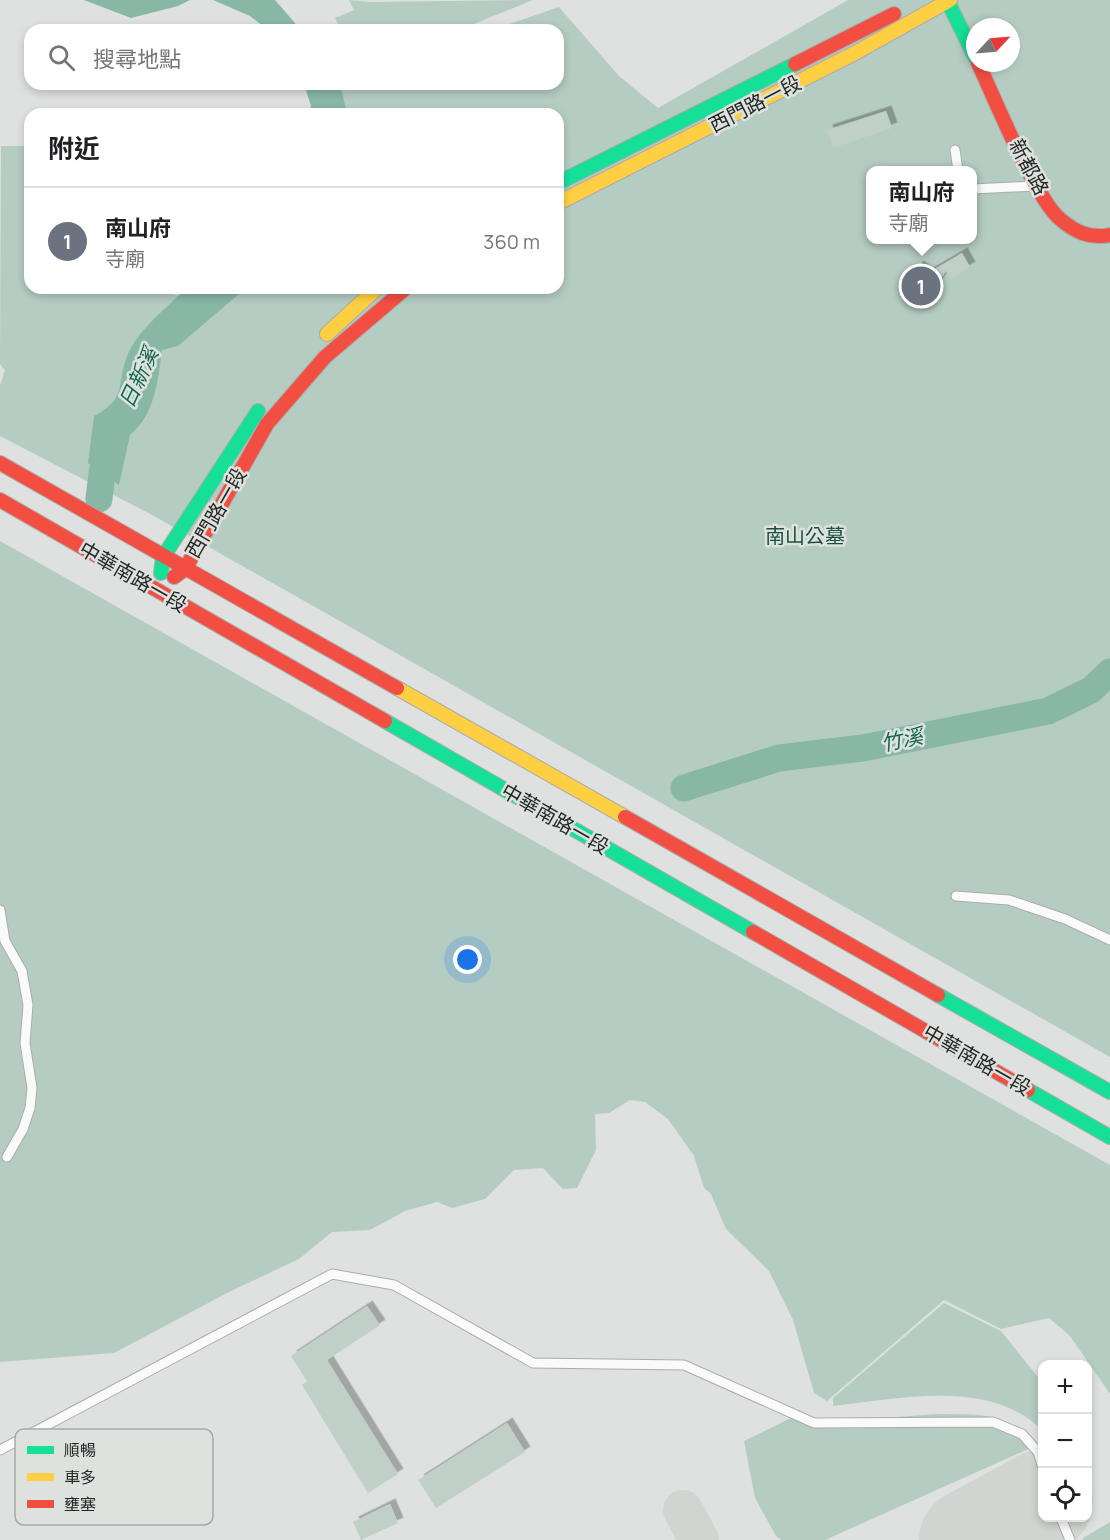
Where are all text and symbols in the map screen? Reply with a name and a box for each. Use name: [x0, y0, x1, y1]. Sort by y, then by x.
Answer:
north arrow: [966, 18, 1020, 72]
search box: [24, 24, 564, 90]
icon: search: [45, 41, 78, 74]
text: 搜尋地點: [93, 44, 181, 74]
street label: 西門路一段: [704, 69, 805, 138]
text: 附近: [48, 130, 100, 166]
street label: 新都路: [1003, 134, 1055, 200]
popup: [866, 166, 977, 244]
text: 南山府: [888, 177, 955, 207]
text: 寺廟: [888, 209, 928, 236]
text: 南山府: [105, 213, 171, 243]
text: 1: [63, 228, 72, 255]
text: 360 m: [483, 228, 540, 255]
text: 寺廟: [105, 245, 145, 272]
pin: 1: [902, 264, 940, 308]
water label: 日新溪: [112, 340, 165, 412]
street label: 西門路一段: [179, 463, 252, 563]
park label: 南山公墓: [765, 522, 845, 549]
street label: 中華南路一段: [75, 535, 192, 618]
water label: 竹溪: [879, 721, 928, 757]
street label: 中華南路一段: [497, 777, 614, 860]
your location: [453, 945, 482, 974]
street label: 中華南路一段: [919, 1018, 1036, 1101]
map controls: [1038, 1360, 1092, 1522]
button: +: [1038, 1360, 1092, 1414]
button: −: [1038, 1414, 1092, 1468]
legend: [15, 1429, 213, 1525]
text: 順暢: [64, 1439, 96, 1461]
text: 車多: [64, 1466, 96, 1488]
button: locate: [1038, 1468, 1092, 1522]
text: 壅塞: [64, 1493, 96, 1515]

